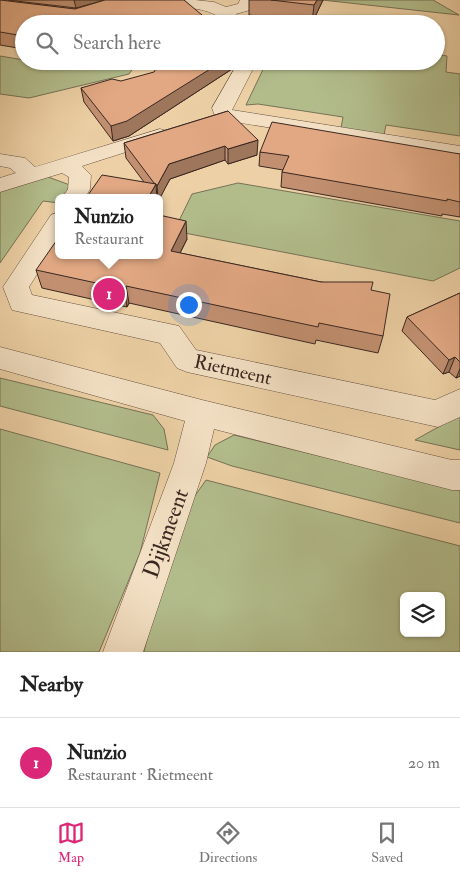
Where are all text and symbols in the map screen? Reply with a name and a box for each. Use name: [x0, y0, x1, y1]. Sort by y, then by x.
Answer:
search box: [15, 15, 445, 70]
icon: search: [33, 29, 61, 57]
text: Search here: [73, 31, 161, 55]
popup: [55, 194, 163, 259]
text: Nunzio: [74, 205, 134, 229]
text: Restaurant: [74, 229, 144, 249]
pin: 1: [93, 275, 125, 313]
your location: [176, 292, 202, 318]
street label: Rietmeent: [192, 349, 274, 391]
street label: Dijkmeent: [137, 485, 195, 582]
map controls: [400, 592, 445, 637]
button: layers: [400, 592, 445, 637]
text: Nearby: [20, 671, 83, 698]
text: Nunzio: [67, 741, 127, 765]
text: 1: [33, 753, 39, 773]
text: 20 m: [408, 753, 440, 773]
text: Restaurant · Rietmeent: [67, 765, 213, 785]
tab: Map: [57, 819, 85, 866]
tab: Directions: [199, 819, 257, 866]
tab: Saved: [371, 819, 403, 866]

